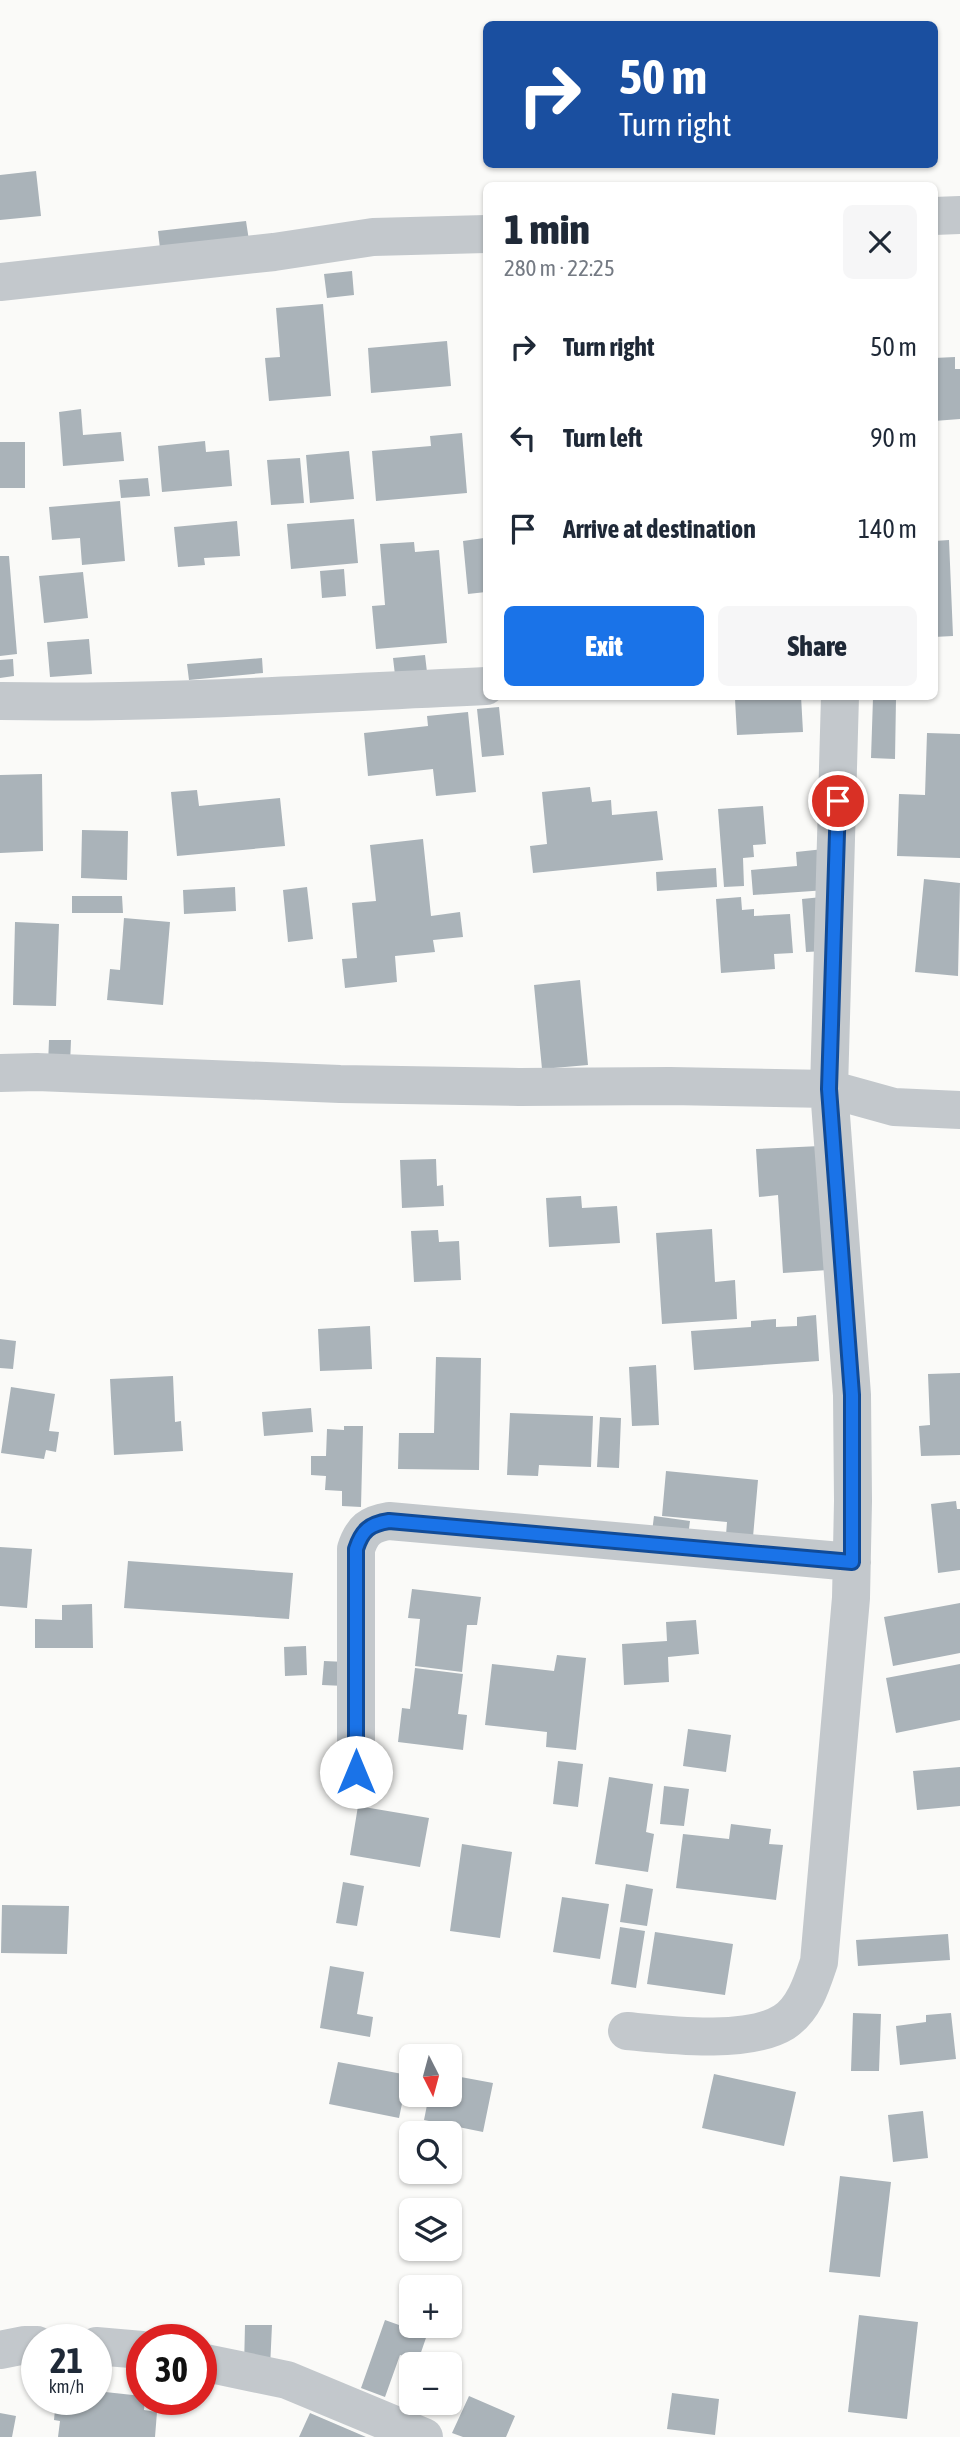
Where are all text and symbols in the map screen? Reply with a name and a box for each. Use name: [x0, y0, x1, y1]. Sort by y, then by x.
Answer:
text: 50 m: [619, 48, 707, 104]
icon: right: [504, 49, 595, 140]
text: Turn right: [619, 106, 732, 143]
text: 1 min: [504, 205, 590, 253]
button: close: [843, 205, 917, 279]
text: 280 m · 22:25: [504, 255, 615, 281]
icon: right: [504, 328, 542, 366]
text: Turn right: [563, 332, 654, 362]
text: 50 m: [870, 332, 917, 362]
icon: left: [504, 419, 542, 457]
text: Turn left: [563, 423, 643, 453]
text: 90 m: [870, 423, 917, 453]
icon: arrive: [504, 510, 542, 548]
text: Arrive at destination: [563, 514, 756, 544]
text: 140 m: [858, 514, 917, 544]
button: Exit: [504, 606, 704, 686]
button: Share: [718, 606, 917, 686]
pin: [808, 771, 868, 831]
icon: arrive: [819, 782, 857, 820]
position arrow: [319, 1735, 393, 1809]
north arrow: [399, 2044, 462, 2107]
map controls: [399, 2044, 462, 2415]
button: search: [399, 2121, 462, 2184]
button: layers: [399, 2198, 462, 2261]
button: +: [399, 2275, 462, 2338]
speed limit sign: 30: [126, 2324, 217, 2415]
text: 21: [50, 2340, 83, 2380]
button: −: [399, 2352, 462, 2415]
text: km/h: [49, 2376, 84, 2397]

